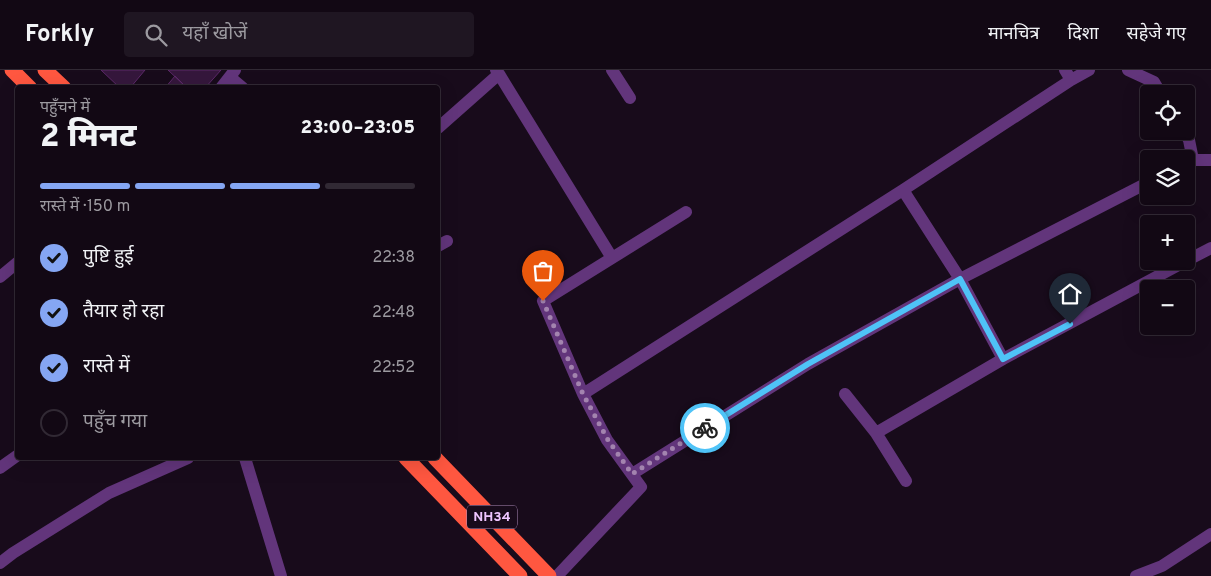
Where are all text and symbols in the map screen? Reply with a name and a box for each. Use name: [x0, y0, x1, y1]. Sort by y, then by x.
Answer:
search box: [124, 12, 474, 57]
text: Forkly: [25, 20, 94, 50]
icon: search: [142, 21, 170, 49]
text: यहाँ खोजें: [182, 22, 247, 46]
text: मानचित्र: [988, 23, 1039, 46]
text: दिशा: [1067, 23, 1099, 46]
text: सहेजे गए: [1127, 23, 1186, 46]
map controls: [1140, 85, 1195, 335]
button: locate: [1140, 85, 1195, 140]
text: पहुँचने में: [40, 98, 90, 118]
text: 23:00–23:05: [301, 116, 415, 140]
text: 2 मिनट: [40, 118, 137, 158]
button: layers: [1140, 150, 1195, 205]
text: रास्ते में · 150 m: [40, 197, 130, 217]
button: +: [1140, 215, 1195, 270]
icon: check: [40, 244, 68, 272]
text: पुष्टि हुई: [83, 245, 134, 269]
text: 22:38: [372, 248, 415, 268]
pin: [522, 250, 564, 301]
icon: bag: [529, 257, 557, 285]
pin: [1049, 273, 1091, 324]
icon: home: [1056, 280, 1084, 308]
button: −: [1140, 280, 1195, 335]
icon: check: [40, 299, 68, 327]
text: तैयार हो रहा: [83, 300, 164, 324]
text: 22:48: [372, 303, 415, 323]
icon: check: [40, 354, 68, 382]
text: रास्ते में: [83, 355, 130, 379]
text: 22:52: [372, 358, 415, 378]
courier: [680, 403, 730, 453]
text: पहुँच गया: [83, 410, 147, 434]
icon: bike: [691, 414, 719, 442]
road number: NH34: [467, 506, 517, 528]

